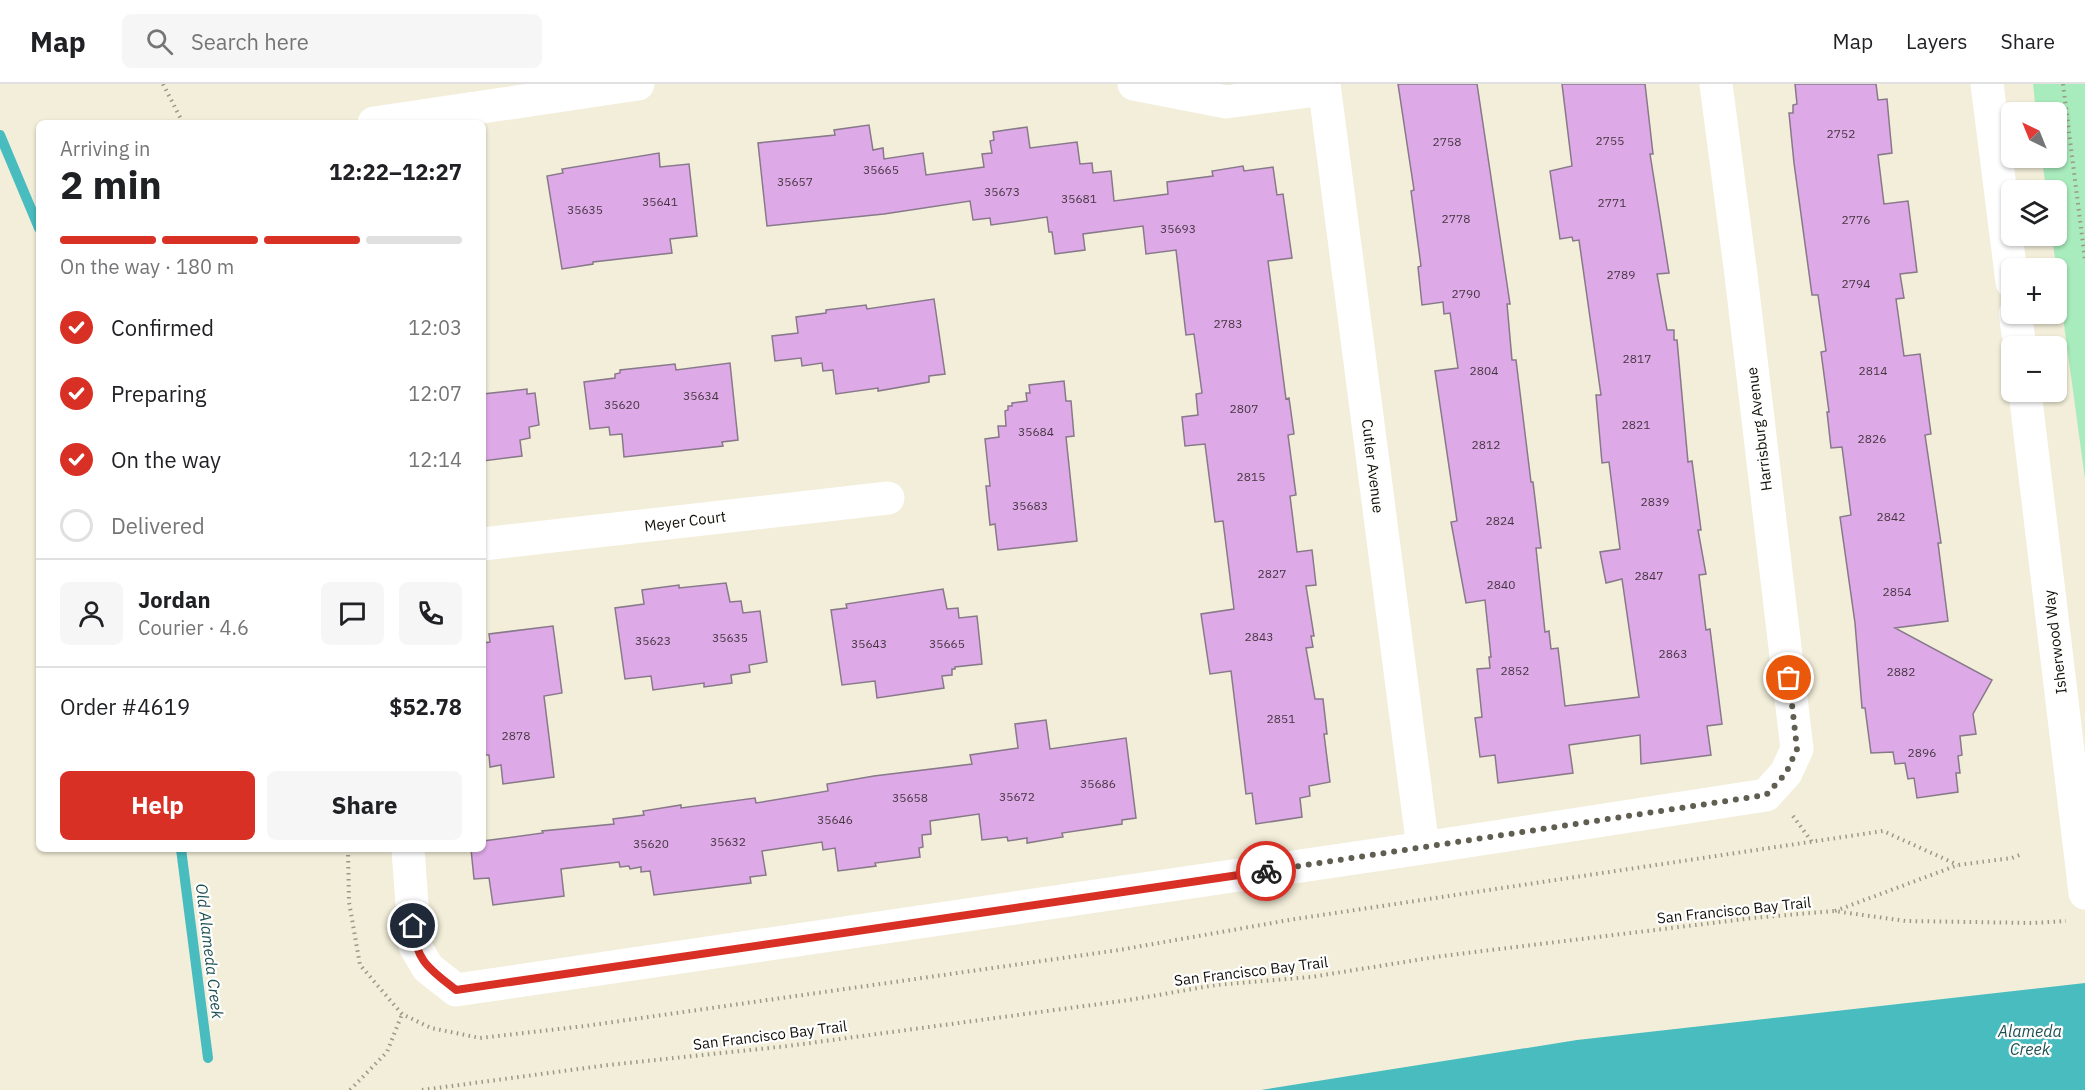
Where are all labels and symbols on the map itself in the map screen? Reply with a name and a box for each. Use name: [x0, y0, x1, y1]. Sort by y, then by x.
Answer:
north arrow: [2001, 102, 2067, 168]
house number: 2752: [1827, 126, 1855, 141]
house number: 2755: [1596, 133, 1624, 148]
house number: 2758: [1433, 134, 1461, 149]
house number: 35665: [863, 162, 899, 177]
house number: 35657: [777, 174, 813, 189]
house number: 35673: [984, 184, 1020, 199]
house number: 35681: [1061, 191, 1097, 206]
house number: 35641: [642, 194, 678, 209]
house number: 2771: [1598, 195, 1626, 210]
house number: 35635: [567, 202, 603, 217]
house number: 2778: [1442, 211, 1470, 226]
house number: 2776: [1842, 212, 1870, 227]
house number: 35693: [1160, 221, 1196, 236]
house number: 2789: [1607, 267, 1635, 282]
house number: 2794: [1842, 276, 1870, 291]
house number: 2790: [1452, 286, 1480, 301]
house number: 2783: [1214, 316, 1242, 331]
house number: 2817: [1623, 351, 1651, 366]
house number: 2804: [1470, 363, 1498, 378]
house number: 2814: [1859, 363, 1887, 378]
street label: Harrisburg Avenue: [1742, 366, 1776, 492]
house number: 35634: [683, 388, 719, 403]
house number: 35620: [604, 397, 640, 412]
house number: 2807: [1230, 401, 1258, 416]
house number: 2821: [1622, 417, 1650, 432]
street label: Cutler Avenue: [1358, 418, 1388, 514]
house number: 35684: [1018, 424, 1054, 439]
house number: 2826: [1858, 431, 1886, 446]
house number: 2812: [1472, 437, 1500, 452]
house number: 2815: [1237, 469, 1265, 484]
house number: 2839: [1641, 494, 1669, 509]
house number: 35683: [1012, 498, 1048, 513]
street label: Meyer Court: [643, 507, 727, 535]
house number: 2842: [1877, 509, 1905, 524]
house number: 2824: [1486, 513, 1514, 528]
house number: 2827: [1258, 566, 1286, 581]
house number: 2847: [1635, 568, 1663, 583]
house number: 2840: [1487, 577, 1515, 592]
house number: 2854: [1883, 584, 1911, 599]
street label: Isherwood Way: [2039, 588, 2071, 695]
house number: 2843: [1245, 629, 1273, 644]
house number: 35635: [712, 630, 748, 645]
house number: 35623: [635, 633, 671, 648]
house number: 35643: [851, 636, 887, 651]
house number: 35665: [929, 636, 965, 651]
house number: 2863: [1659, 646, 1687, 661]
pin: [1763, 652, 1814, 703]
house number: 2852: [1501, 663, 1529, 678]
house number: 2882: [1887, 664, 1915, 679]
house number: 2851: [1267, 711, 1295, 726]
house number: 2878: [502, 728, 530, 743]
house number: 2896: [1908, 745, 1936, 760]
house number: 35686: [1080, 776, 1116, 791]
house number: 35672: [999, 789, 1035, 804]
house number: 35658: [892, 790, 928, 805]
house number: 35646: [817, 812, 853, 827]
house number: 35632: [710, 834, 746, 849]
house number: 35620: [633, 836, 669, 851]
courier: [1236, 841, 1296, 901]
water label: Old Alameda Creek: [192, 882, 228, 1020]
street label: San Francisco Bay Trail: [1656, 892, 1812, 928]
pin: [387, 900, 438, 951]
street label: San Francisco Bay Trail: [1173, 952, 1329, 990]
street label: San Francisco Bay Trail: [692, 1016, 848, 1054]
water label: Alameda Creek: [1997, 1021, 2062, 1059]

